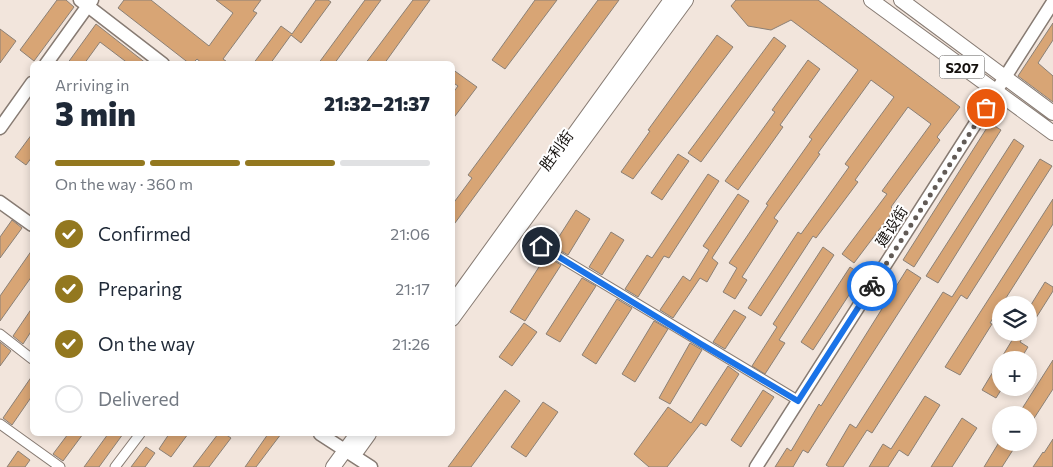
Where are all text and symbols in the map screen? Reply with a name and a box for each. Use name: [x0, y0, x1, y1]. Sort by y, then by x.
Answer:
road number: S207: [940, 56, 984, 78]
text: Arriving in: [55, 75, 129, 94]
pin: [965, 87, 1007, 129]
text: 21:32–21:37: [324, 92, 430, 115]
text: 3 min: [55, 93, 136, 133]
icon: bag: [972, 94, 1000, 122]
street label: 胜利街: [535, 127, 577, 173]
text: On the way · 360 m: [55, 174, 193, 193]
street label: 建设街: [871, 202, 911, 250]
icon: check: [55, 220, 83, 248]
text: Confirmed: [98, 222, 191, 245]
text: 21:06: [390, 224, 430, 243]
pin: [520, 225, 562, 267]
icon: home: [527, 232, 555, 260]
courier: [847, 261, 897, 311]
icon: bike: [858, 272, 886, 300]
icon: check: [55, 275, 83, 303]
text: Preparing: [98, 277, 182, 300]
text: 21:17: [395, 279, 430, 298]
map controls: [992, 296, 1037, 451]
button: layers: [992, 296, 1037, 341]
icon: check: [55, 330, 83, 358]
text: On the way: [98, 332, 195, 355]
text: 21:26: [392, 334, 430, 353]
button: +: [992, 351, 1037, 396]
text: Delivered: [98, 387, 179, 410]
button: −: [992, 406, 1037, 451]

